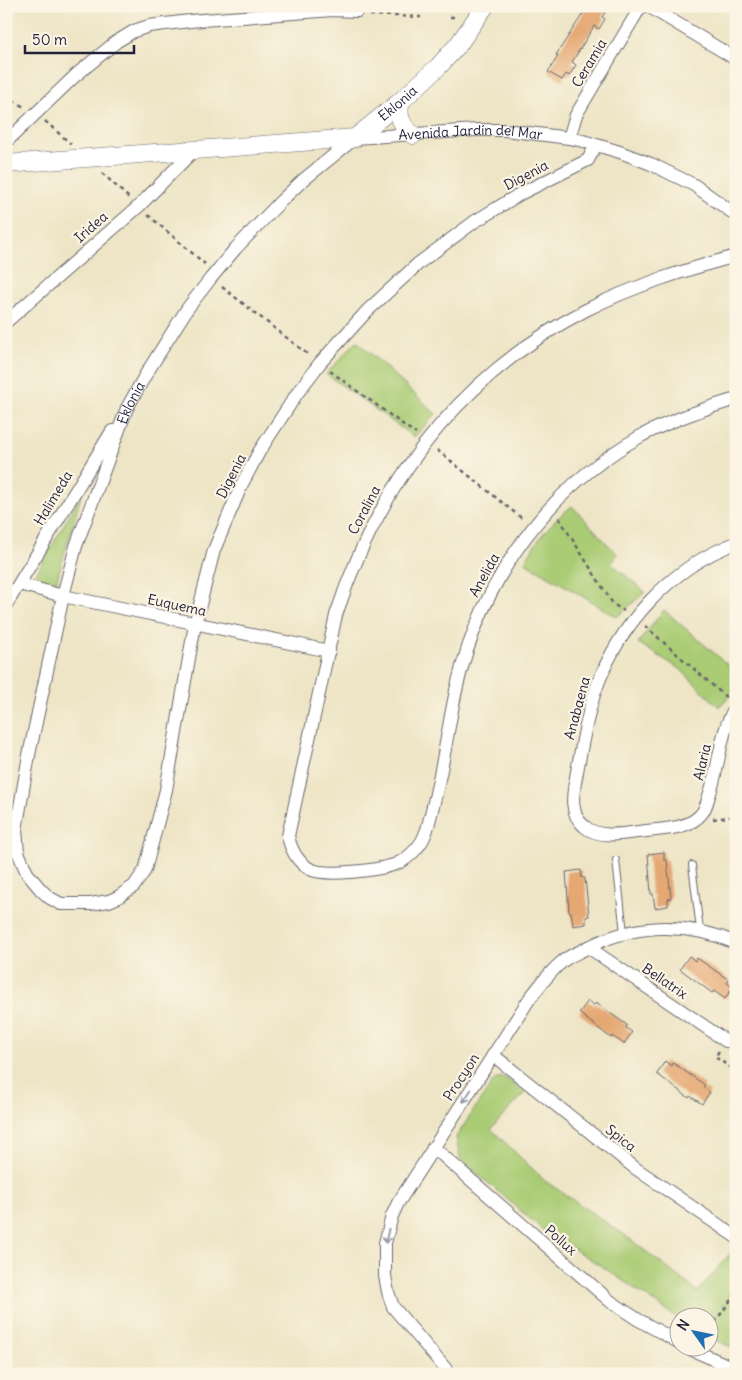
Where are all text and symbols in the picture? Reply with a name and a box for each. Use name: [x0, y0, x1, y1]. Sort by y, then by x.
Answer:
scale bar: [25, 22, 134, 54]
text: 50 m: [32, 30, 67, 49]
street label: Ceramia: [568, 35, 610, 91]
street label: Eklonia: [374, 82, 421, 125]
street label: Avenida Jardín del Mar: [398, 121, 544, 144]
street label: Digenia: [501, 156, 551, 194]
street label: Iridea: [71, 208, 111, 246]
street label: Eklonia: [113, 378, 149, 427]
street label: Digenia: [212, 451, 250, 501]
street label: Halimeda: [30, 467, 76, 529]
street label: Coralina: [344, 482, 384, 538]
street label: Anelida: [465, 550, 503, 600]
street label: Euquema: [146, 590, 208, 620]
street label: Anabaena: [560, 675, 594, 741]
street label: Alaria: [689, 742, 715, 782]
street label: Bellatrix: [639, 959, 691, 1003]
street label: Procyon: [439, 1050, 483, 1104]
one-way arrow: [461, 1089, 472, 1103]
street label: Spica: [602, 1120, 640, 1156]
street label: Pollux: [541, 1221, 581, 1259]
one-way arrow: [381, 1228, 391, 1244]
north arrow: [670, 1308, 720, 1358]
text: N: [673, 1316, 693, 1334]

